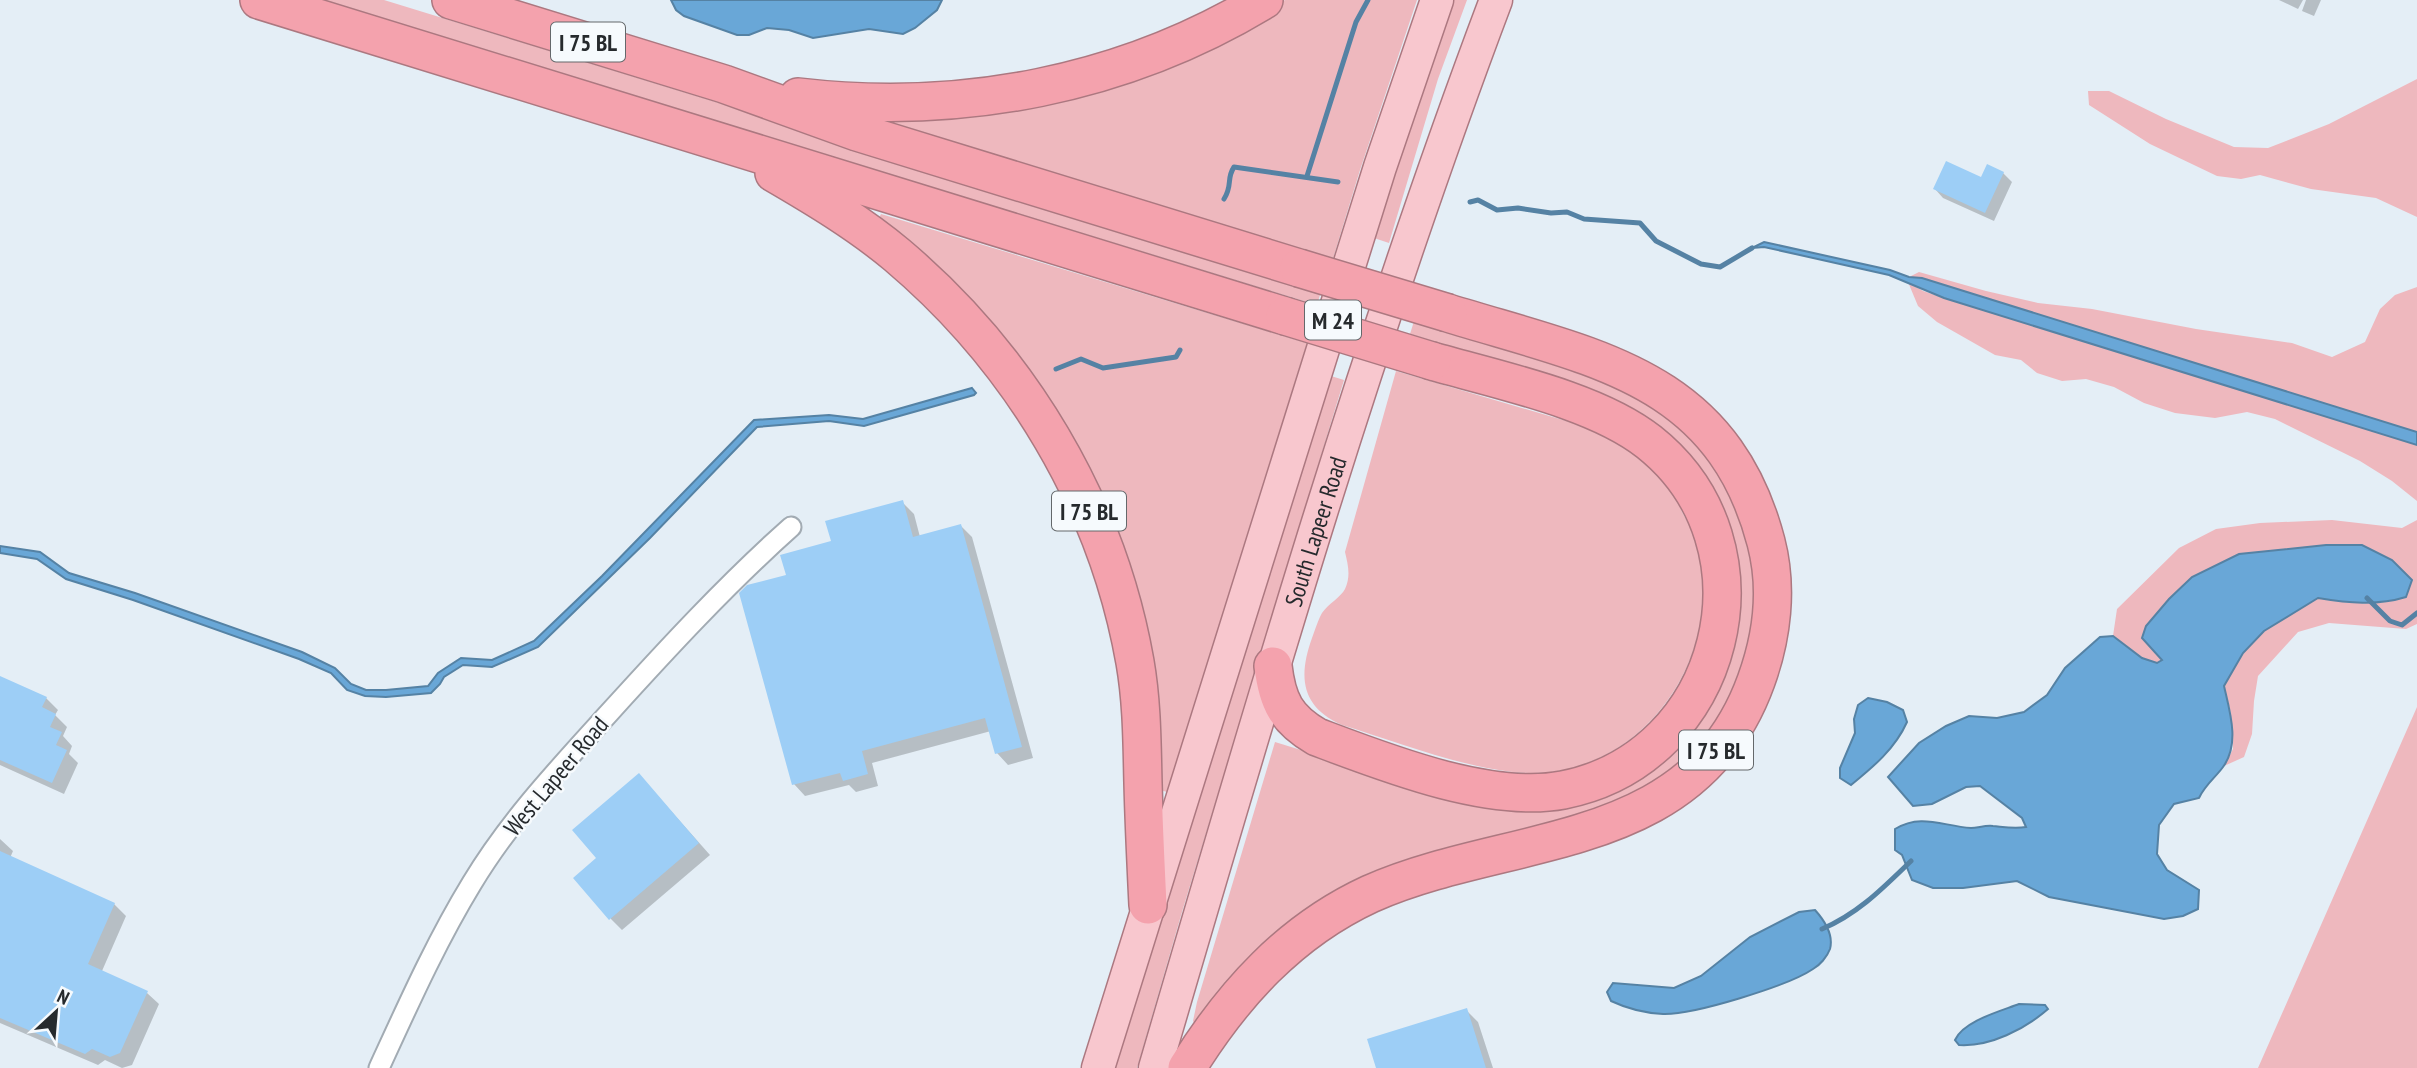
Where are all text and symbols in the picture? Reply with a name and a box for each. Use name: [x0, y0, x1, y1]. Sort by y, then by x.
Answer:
road number: I 75 BL: [551, 22, 625, 61]
road number: M 24: [1305, 300, 1361, 340]
street label: South Lapeer Road: [1277, 453, 1353, 610]
road number: I 75 BL: [1052, 491, 1126, 530]
street label: West Lapeer Road: [497, 710, 615, 842]
road number: I 75 BL: [1679, 730, 1753, 770]
north arrow: [21, 977, 91, 1047]
text: N: [54, 984, 73, 1010]

